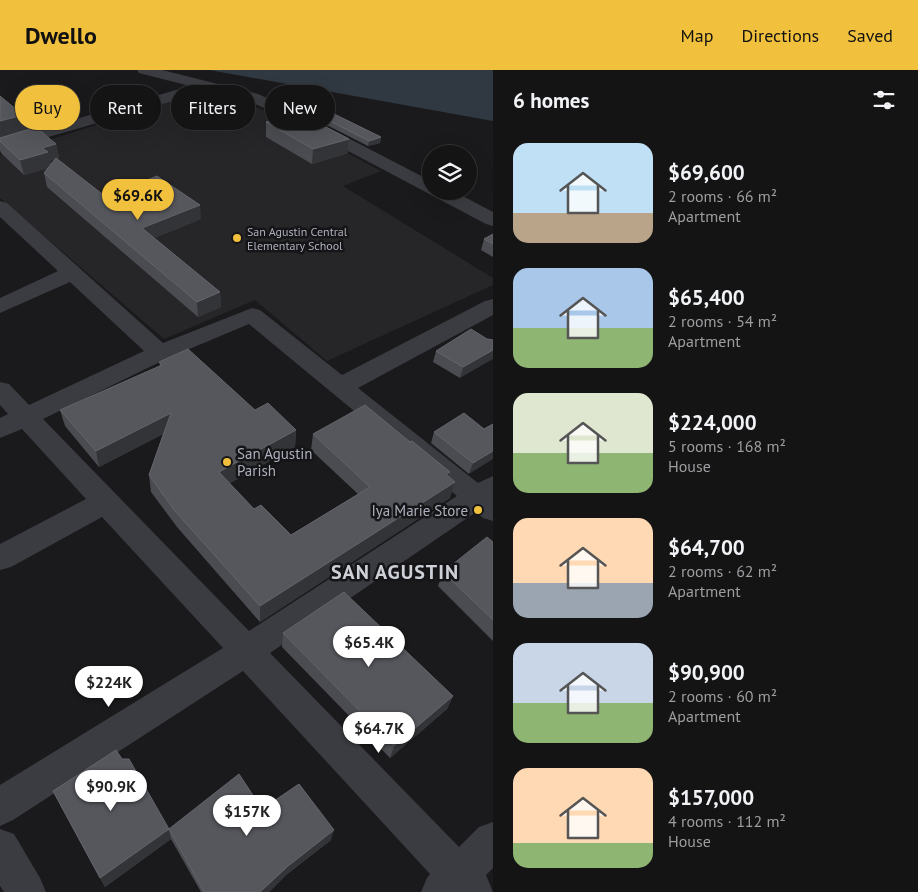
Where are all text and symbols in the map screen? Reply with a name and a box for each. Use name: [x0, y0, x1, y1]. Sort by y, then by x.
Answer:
text: Dwello: [25, 20, 97, 51]
text: Map: [681, 24, 713, 47]
text: Directions: [741, 24, 819, 47]
text: Saved: [847, 24, 893, 47]
chip: Buy: [15, 85, 80, 130]
chip: Rent: [90, 85, 161, 130]
chip: Filters: [171, 85, 255, 130]
chip: New: [265, 85, 335, 130]
icon: filters: [870, 86, 898, 114]
text: 6 homes: [513, 87, 589, 114]
map controls: [422, 145, 477, 200]
button: layers: [422, 145, 477, 200]
text: $69,600: [668, 159, 745, 186]
icon: home: [553, 163, 613, 223]
pin: $69.6K: [97, 178, 179, 221]
text: $69.6K: [113, 185, 163, 205]
text: 2 rooms · 66 m²: [668, 186, 777, 206]
text: Apartment: [668, 206, 741, 226]
place label: San Agustin Central Elementary School: [247, 224, 348, 253]
marker: San Agustin Central Elementary School: [231, 232, 243, 244]
text: $65,400: [668, 284, 745, 311]
icon: home: [553, 288, 613, 348]
text: 2 rooms · 54 m²: [668, 311, 777, 331]
text: Apartment: [668, 331, 741, 351]
text: $224,000: [668, 409, 757, 436]
icon: home: [553, 413, 613, 473]
text: 5 rooms · 168 m²: [668, 436, 786, 456]
place label: San Agustin Parish: [237, 444, 312, 480]
marker: San Agustin Parish: [221, 456, 233, 468]
text: House: [668, 456, 711, 476]
place label: Iya Marie Store: [372, 501, 468, 520]
marker: Iya Marie Store: [472, 504, 484, 516]
text: $64,700: [668, 534, 745, 561]
icon: home: [553, 538, 613, 598]
district label: SAN AGUSTIN: [331, 559, 459, 585]
text: 2 rooms · 62 m²: [668, 561, 777, 581]
text: Apartment: [668, 581, 741, 601]
pin: $65.4K: [328, 626, 410, 668]
text: $65.4K: [344, 632, 394, 652]
text: $90,900: [668, 659, 745, 686]
icon: home: [553, 663, 613, 723]
pin: $224K: [74, 666, 144, 708]
text: $224K: [86, 672, 132, 692]
text: 2 rooms · 60 m²: [668, 686, 777, 706]
text: Apartment: [668, 706, 741, 726]
pin: $64.7K: [338, 712, 420, 754]
text: $64.7K: [354, 718, 404, 738]
pin: $90.9K: [70, 770, 152, 812]
text: $90.9K: [86, 776, 136, 796]
text: $157,000: [668, 784, 754, 811]
icon: home: [553, 788, 613, 848]
pin: $157K: [212, 794, 282, 837]
text: $157K: [224, 801, 270, 821]
text: 4 rooms · 112 m²: [668, 811, 786, 831]
text: House: [668, 831, 711, 851]

